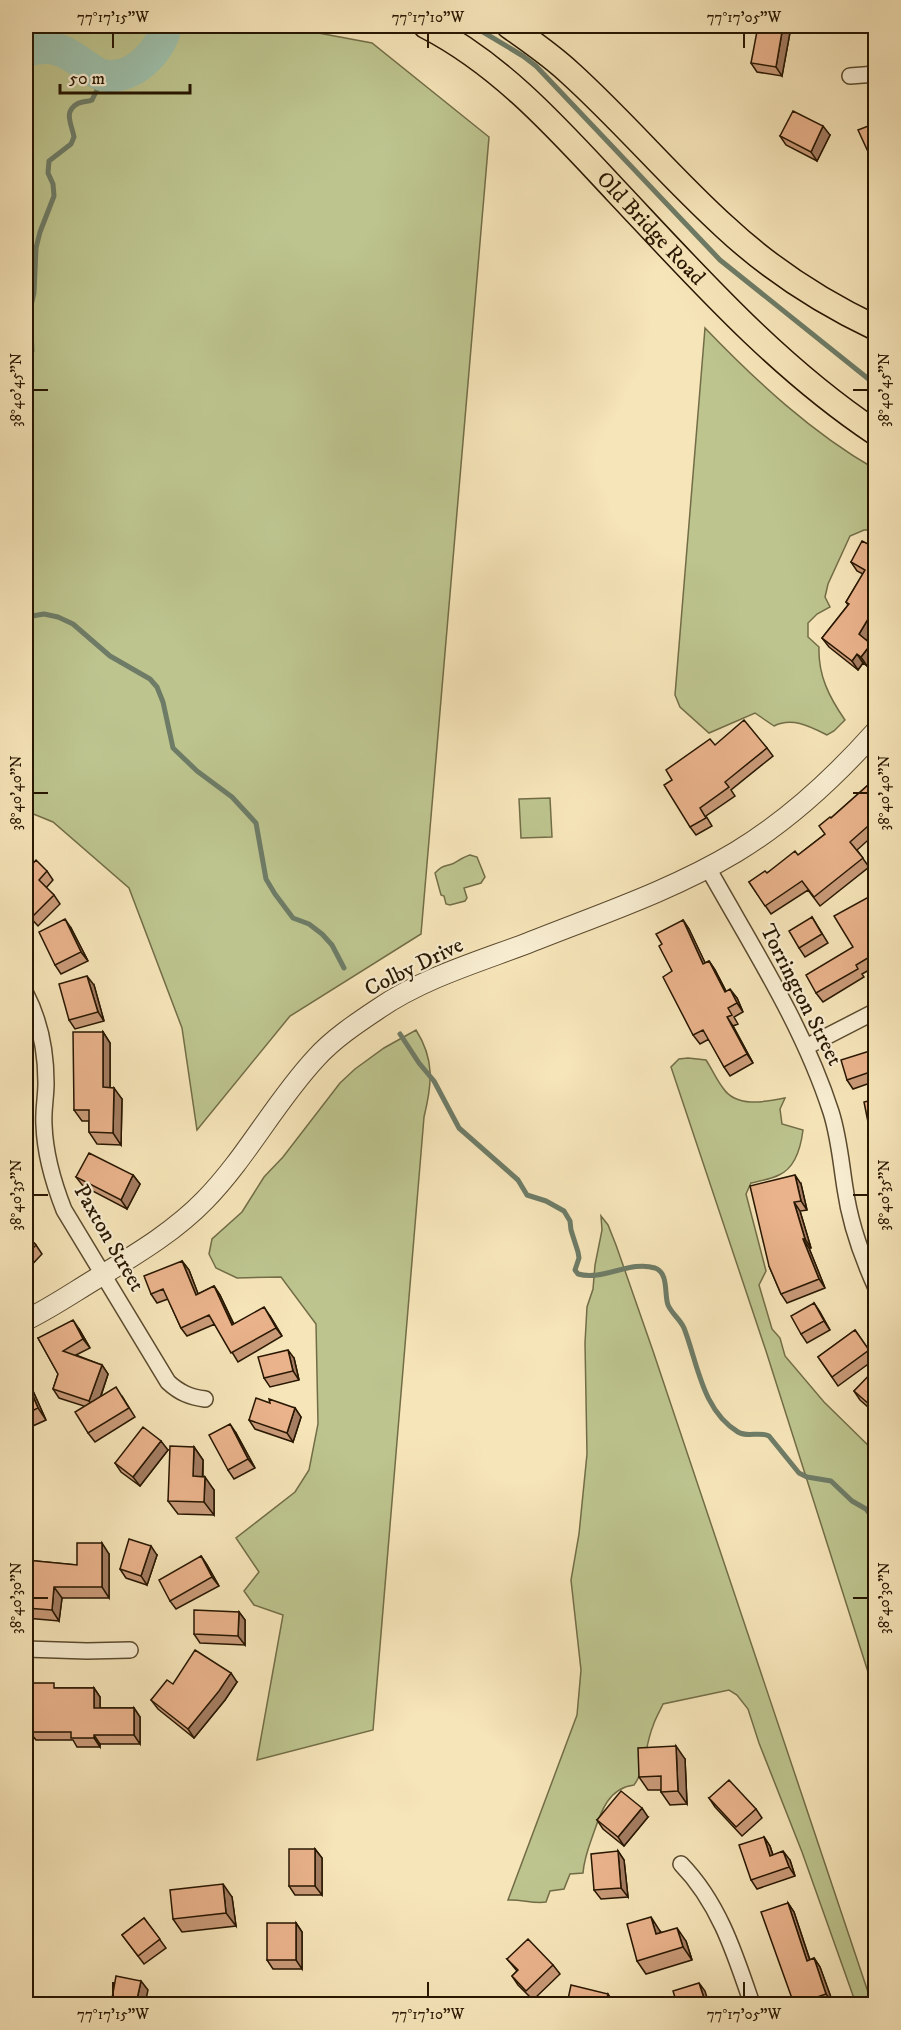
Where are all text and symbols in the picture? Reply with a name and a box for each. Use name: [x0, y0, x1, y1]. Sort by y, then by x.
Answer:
text: 77°17'15"W: [77, 8, 149, 27]
text: 77°17'10"W: [392, 8, 465, 27]
text: 77°17'05"W: [707, 8, 782, 27]
scale bar: [60, 57, 190, 95]
text: 50 m: [69, 68, 105, 90]
street label: Old Bridge Road: [591, 166, 711, 291]
text: 38°40'45"N: [7, 353, 26, 427]
text: 38°40'45"N: [875, 353, 894, 427]
text: 38°40'40"N: [7, 756, 26, 830]
text: 38°40'40"N: [875, 756, 894, 830]
street label: Torrington Street: [754, 920, 848, 1070]
street label: Colby Drive: [360, 932, 468, 1002]
text: 38°40'35"N: [7, 1159, 26, 1231]
text: 38°40'35"N: [875, 1159, 894, 1231]
street label: Paxton Street: [68, 1180, 150, 1296]
text: 38°40'30"N: [7, 1562, 26, 1634]
text: 38°40'30"N: [875, 1562, 894, 1634]
text: 77°17'15"W: [77, 2005, 149, 2024]
text: 77°17'10"W: [392, 2005, 465, 2024]
text: 77°17'05"W: [707, 2005, 782, 2024]

